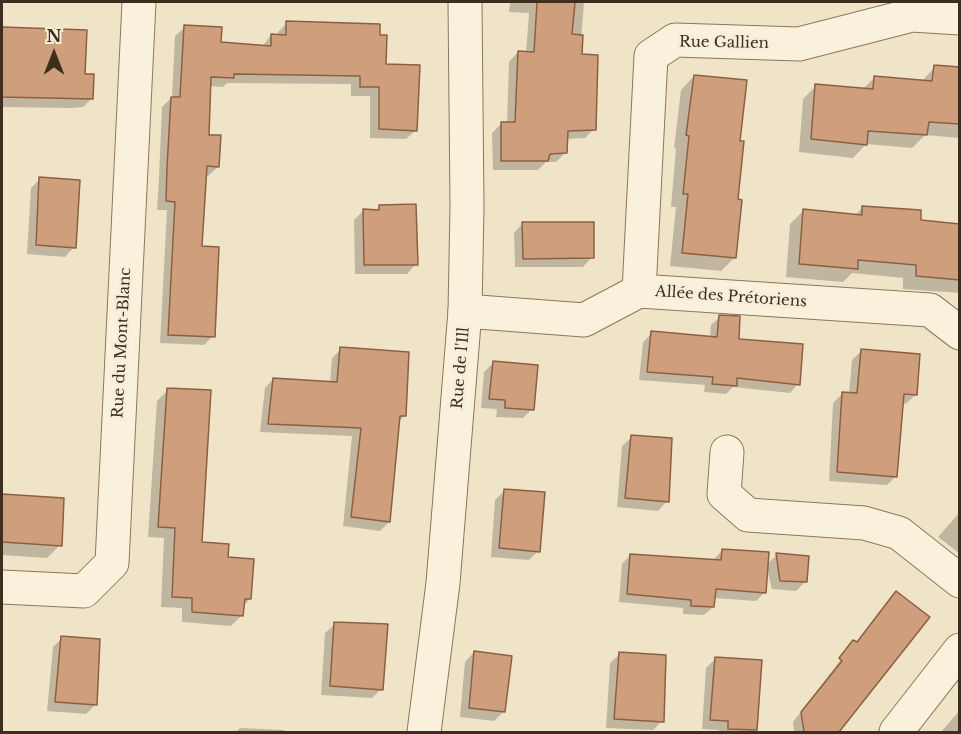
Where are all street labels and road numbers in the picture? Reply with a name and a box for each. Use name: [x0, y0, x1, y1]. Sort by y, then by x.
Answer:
street label: Rue Gallien: [679, 33, 769, 53]
street label: Rue du Mont-Blanc: [109, 267, 135, 419]
street label: Allée des Prétoriens: [655, 283, 807, 311]
street label: Rue de l'Ill: [448, 326, 474, 410]

